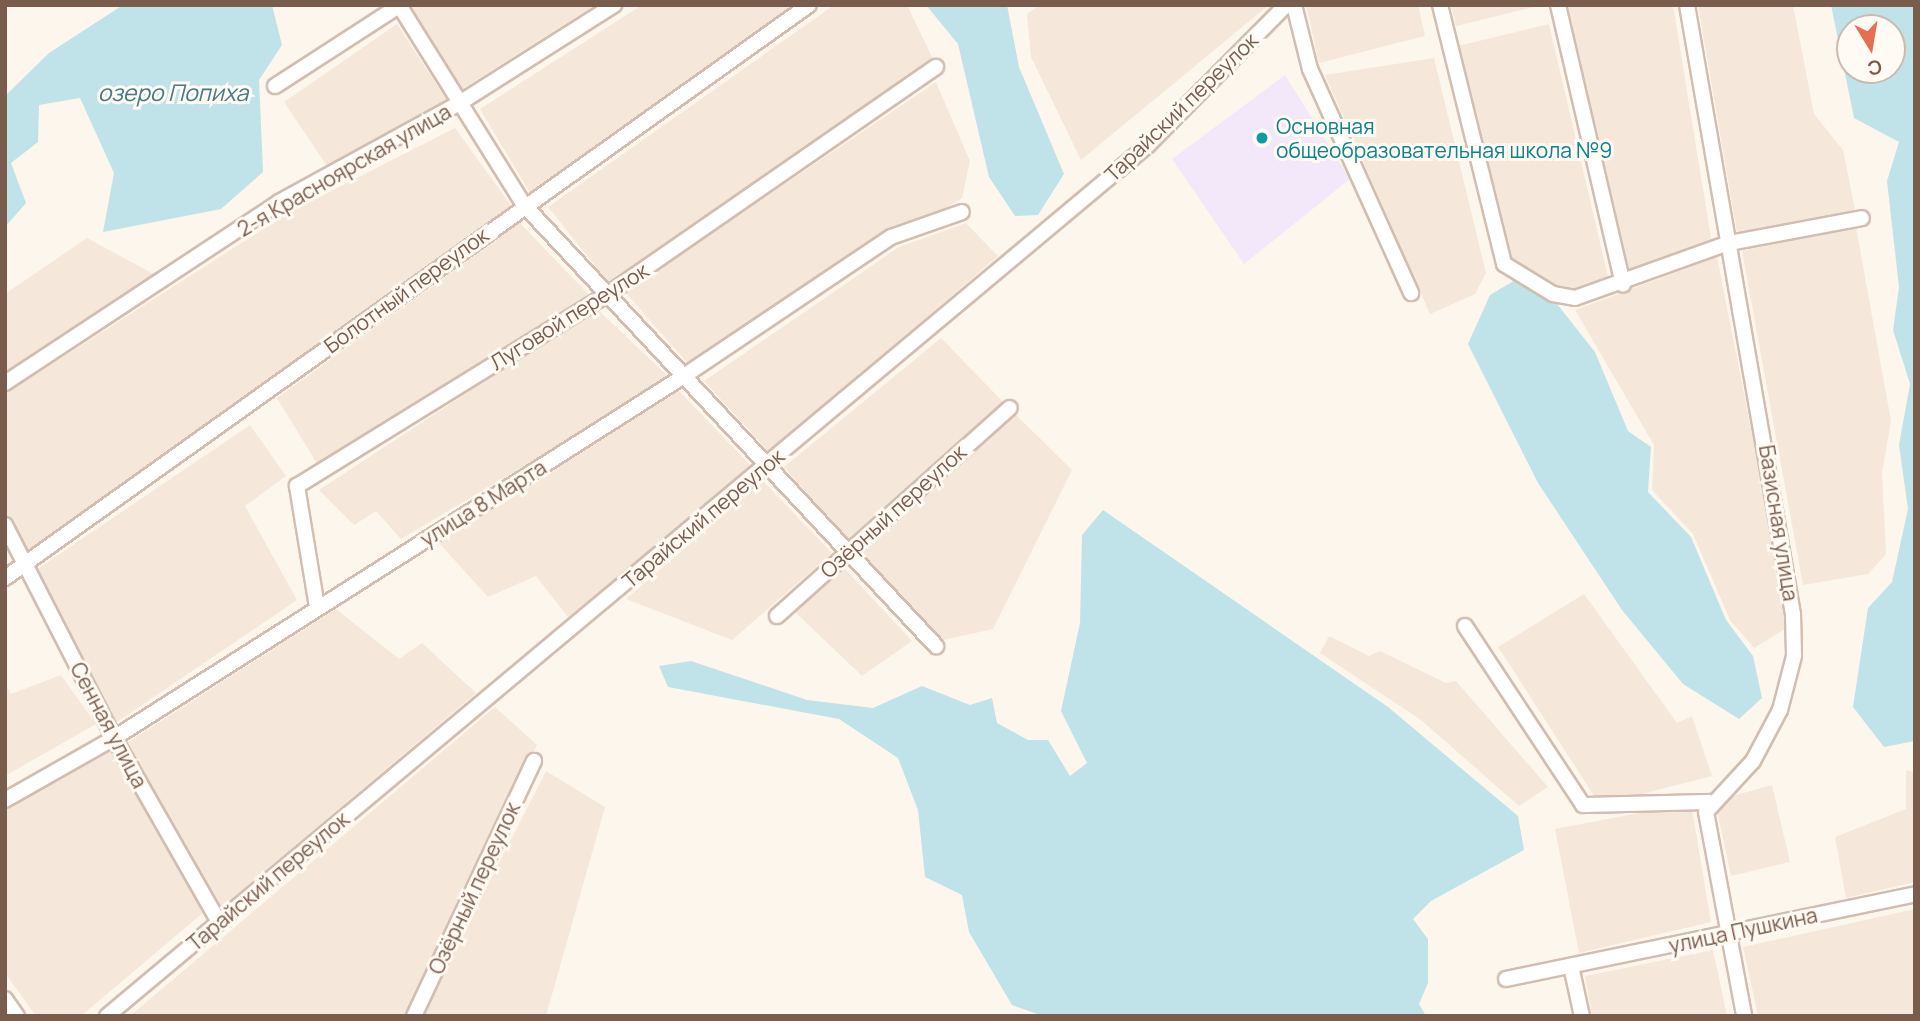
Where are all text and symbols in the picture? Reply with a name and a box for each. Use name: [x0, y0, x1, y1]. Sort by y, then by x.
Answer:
north arrow: [1836, 14, 1906, 84]
street label: Тарайский переулок: [1099, 27, 1263, 187]
text: С: [1865, 54, 1884, 82]
water label: озеро Попиха: [98, 78, 248, 106]
street label: 2-я Красноярская улица: [233, 98, 455, 242]
place label: Основная общеобразовательная школа №9: [1276, 113, 1612, 163]
marker: Основная общеобразовательная школа №9: [1254, 130, 1270, 146]
street label: Болотный переулок: [319, 222, 493, 358]
street label: Луговой переулок: [485, 257, 653, 375]
street label: Озёрный переулок: [815, 439, 971, 583]
street label: Тарайский переулок: [617, 443, 789, 593]
street label: Базисная улица: [1754, 443, 1804, 603]
street label: улица 8 Марта: [415, 454, 551, 552]
street label: Сенная улица: [65, 658, 153, 792]
street label: Озёрный переулок: [423, 798, 525, 978]
street label: Тарайский переулок: [182, 806, 354, 956]
street label: улица Пушкина: [1666, 902, 1820, 958]

